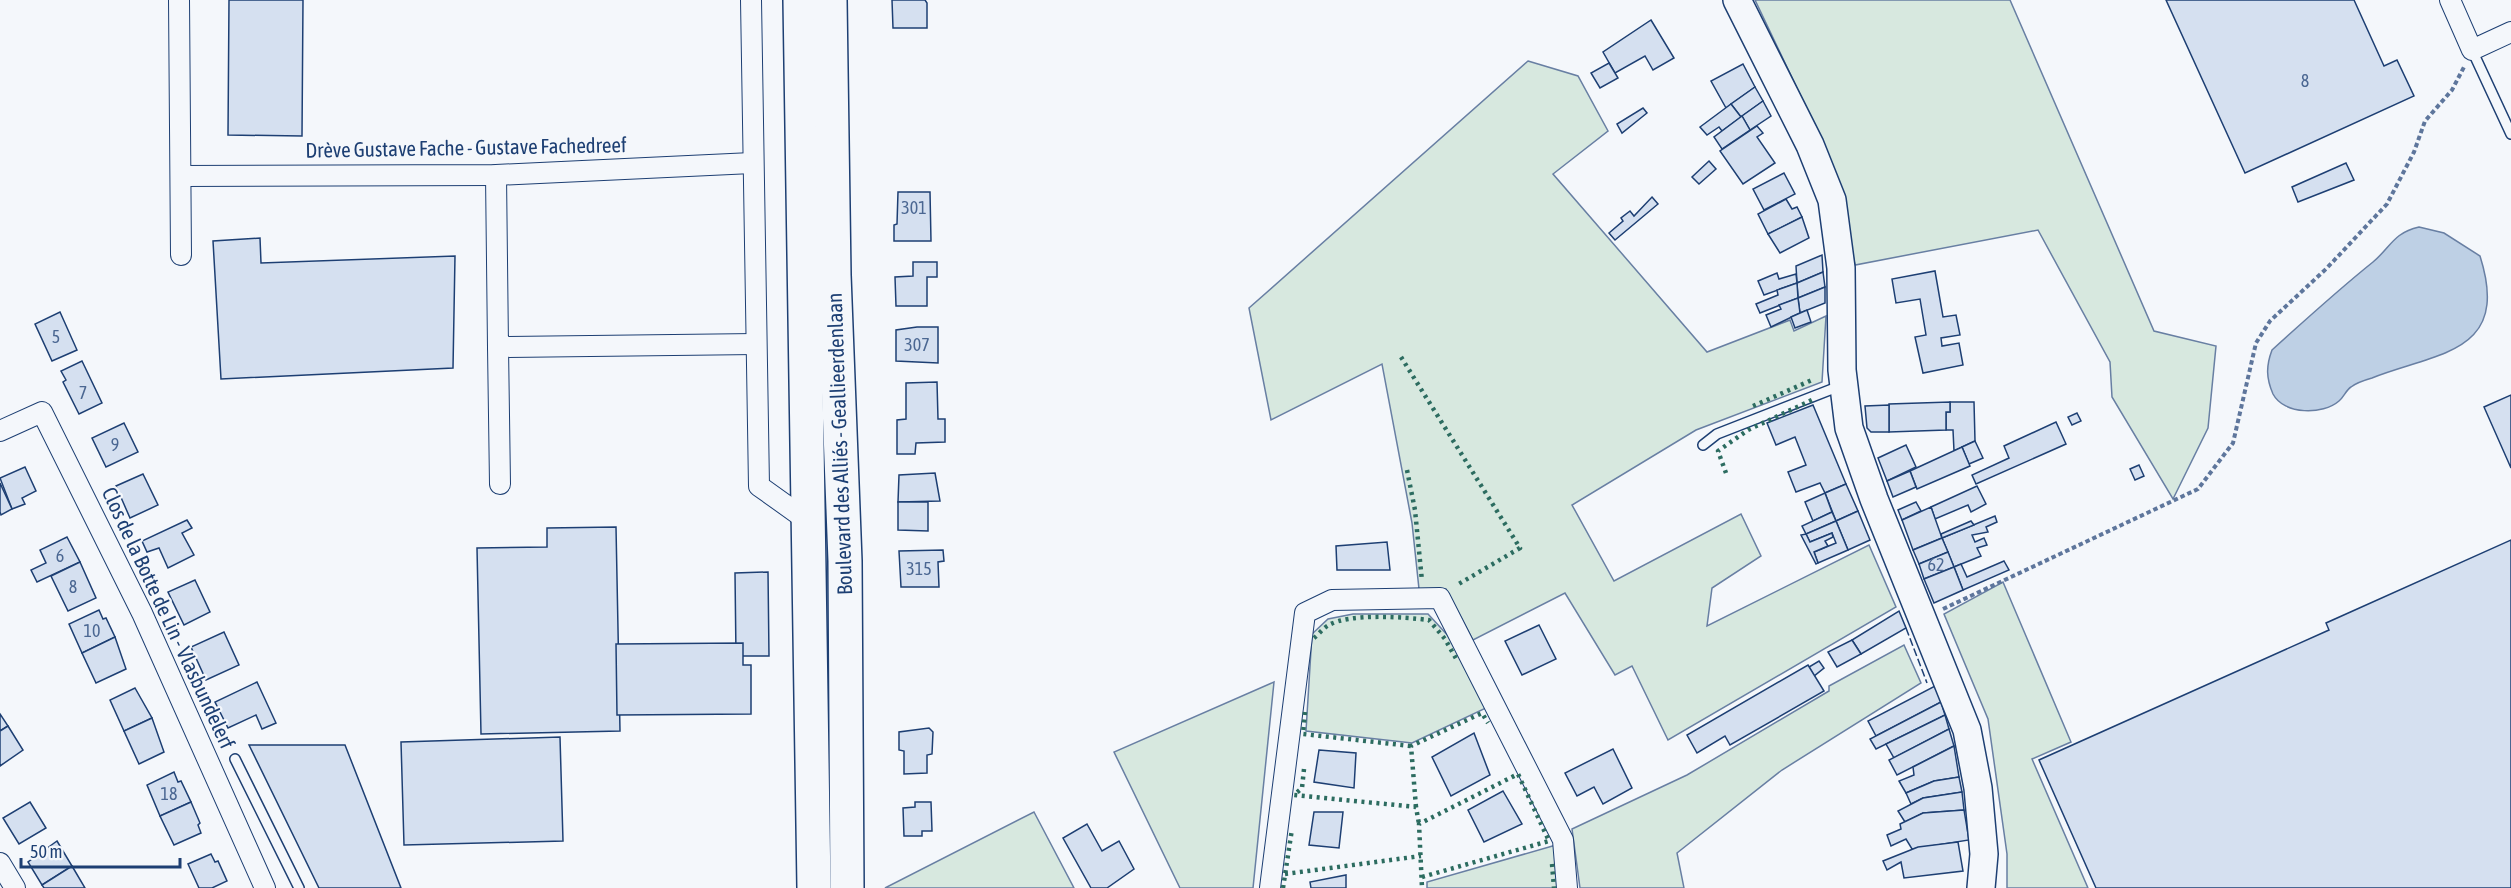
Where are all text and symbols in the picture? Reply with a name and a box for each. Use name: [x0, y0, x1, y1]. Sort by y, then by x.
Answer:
house number: 8: [2301, 70, 2309, 91]
street label: Drève Gustave Fache - Gustave Fachedreef: [305, 132, 627, 162]
house number: 301: [901, 197, 927, 218]
street label: Boulevard des Alliés - Geallieerdenlaan: [822, 293, 856, 596]
house number: 5: [52, 326, 60, 347]
house number: 307: [904, 334, 930, 355]
house number: 7: [79, 382, 87, 403]
house number: 9: [111, 434, 119, 455]
street label: Clos de la Botte de Lin - Vlasbundelerf: [98, 483, 240, 752]
house number: 6: [56, 545, 64, 566]
house number: 62: [1928, 554, 1944, 575]
house number: 315: [906, 558, 932, 579]
house number: 8: [69, 576, 77, 597]
house number: 10: [84, 620, 100, 641]
house number: 18: [161, 783, 177, 804]
scale bar: [21, 831, 180, 869]
text: 50 m: [30, 841, 62, 862]

